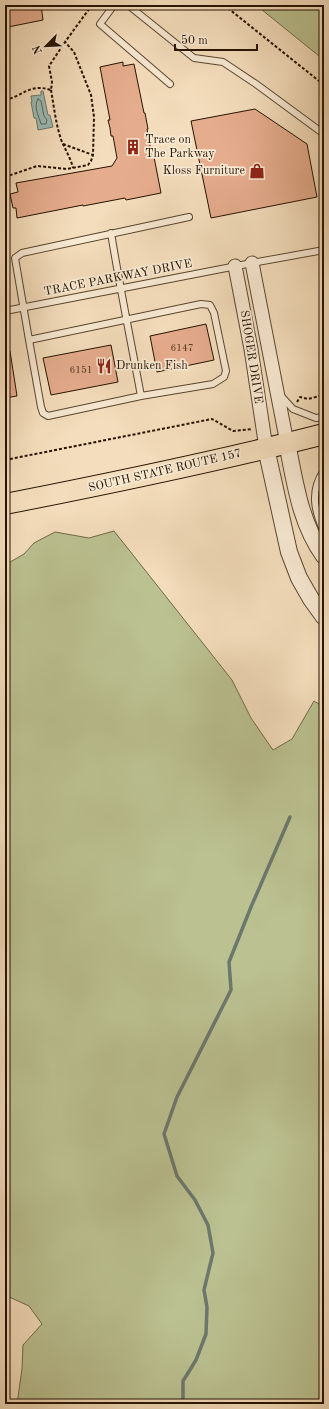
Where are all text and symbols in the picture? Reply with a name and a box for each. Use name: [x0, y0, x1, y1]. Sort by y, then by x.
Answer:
north arrow: [26, 26, 66, 66]
scale bar: [175, 26, 257, 52]
text: 50 m: [181, 34, 208, 47]
text: N: [31, 43, 45, 56]
place label: Trace on The Parkway: [145, 134, 215, 160]
building icon: Trace on The Parkway: [124, 138, 142, 156]
shop icon: Kloss Furniture: [248, 162, 266, 180]
place label: Kloss Furniture: [163, 165, 245, 177]
street label: TRACE PARKWAY DRIVE: [43, 258, 193, 298]
street label: SHOGER DRIVE: [238, 309, 264, 405]
house number: 6147: [170, 343, 194, 353]
restaurant icon: Drunken Fish: [95, 357, 113, 375]
place label: Drunken Fish: [116, 360, 188, 372]
house number: 6151: [69, 365, 93, 375]
street label: SOUTH STATE ROUTE 157: [87, 447, 243, 494]

